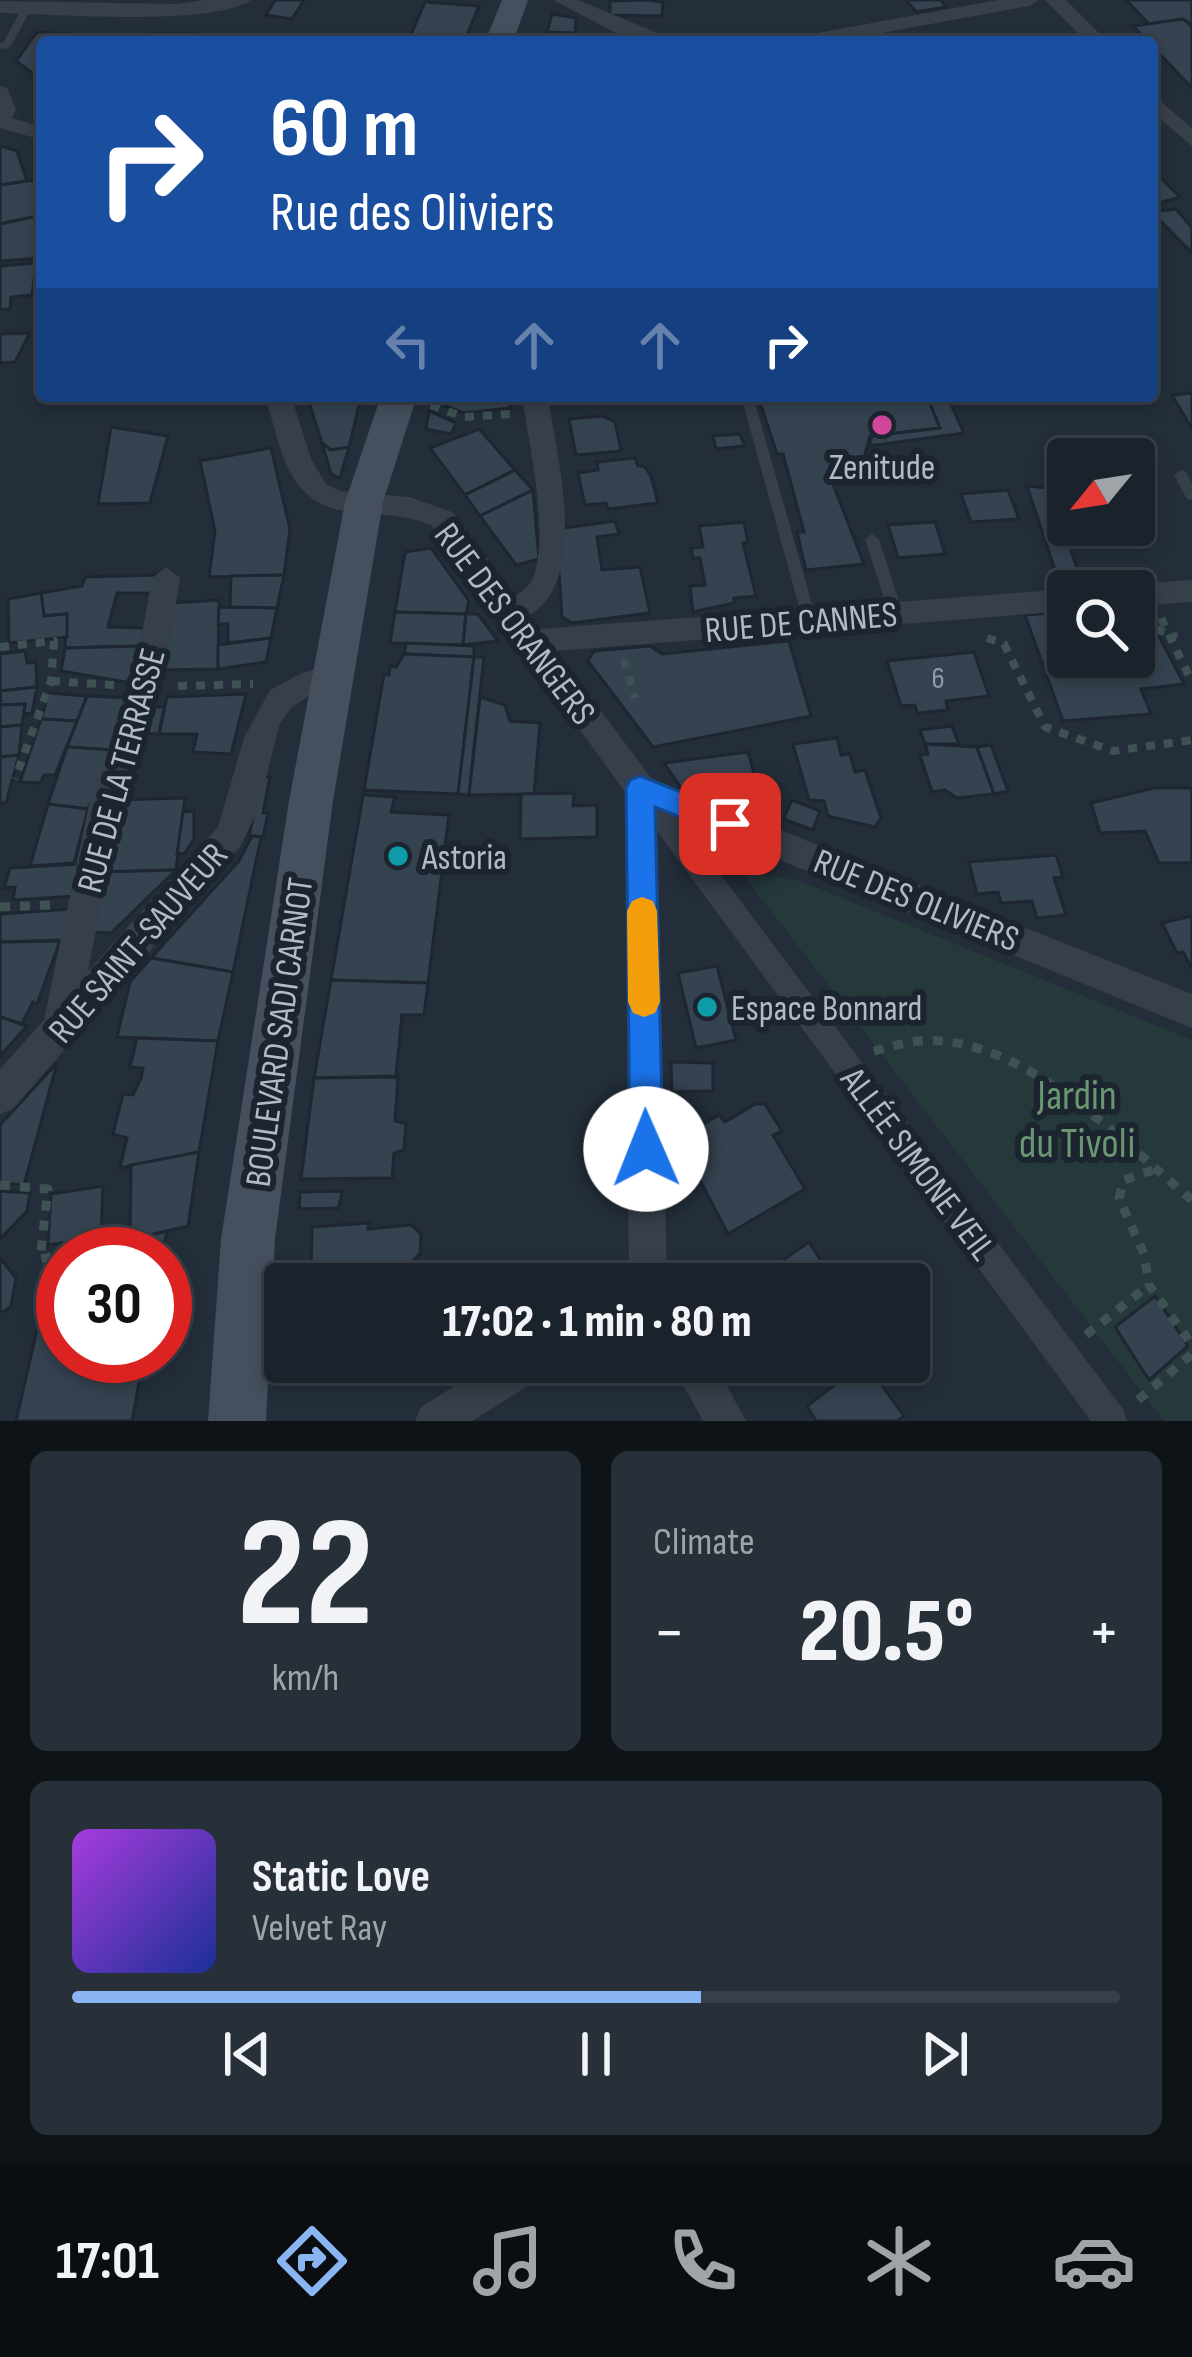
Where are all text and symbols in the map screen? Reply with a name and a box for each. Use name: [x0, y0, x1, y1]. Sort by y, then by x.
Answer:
text: 60 m: [270, 79, 418, 180]
icon: right: [72, 84, 228, 240]
text: Rue des Oliviers: [270, 181, 555, 246]
icon: left: [375, 312, 441, 378]
icon: ahead: [501, 312, 567, 378]
icon: ahead: [627, 312, 693, 378]
icon: right: [753, 312, 819, 378]
marker: Zenitude: [869, 412, 895, 438]
north arrow: [1047, 438, 1155, 546]
map controls: [1047, 438, 1155, 678]
place label: Zenitude: [829, 447, 935, 490]
street label: RUE DES ORANGERS: [424, 515, 604, 734]
button: search: [1047, 570, 1155, 678]
street label: RUE DE CANNES: [703, 594, 899, 653]
street label: RUE DE LA TERRASSE: [69, 644, 176, 897]
house number: 6: [931, 661, 945, 697]
pin: [679, 773, 781, 875]
icon: arrive: [697, 791, 763, 857]
street label: RUE SAINT-SAUVEUR: [40, 835, 237, 1052]
place label: Astoria: [421, 837, 507, 880]
street label: RUE DES OLIVIERS: [807, 841, 1025, 962]
marker: Astoria: [385, 843, 411, 869]
street label: BOULEVARD SADI CARNOT: [238, 875, 323, 1190]
place label: Espace Bonnard: [731, 988, 922, 1031]
marker: Espace Bonnard: [694, 994, 720, 1020]
street label: ALLÉE SIMONE VEIL: [830, 1059, 1003, 1269]
park label: Jardin du Tivoli: [1019, 1071, 1135, 1170]
position arrow: [583, 1086, 709, 1212]
speed limit sign: 30: [36, 1227, 192, 1383]
text: 17:02 · 1 min · 80 m: [443, 1295, 751, 1350]
text: 22: [237, 1483, 374, 1670]
text: Climate: [653, 1519, 755, 1566]
text: 20.5°: [799, 1579, 974, 1687]
text: −: [653, 1594, 685, 1673]
text: +: [1088, 1594, 1120, 1673]
text: km/h: [272, 1655, 339, 1702]
text: Static Love: [252, 1850, 430, 1905]
text: Velvet Ray: [252, 1905, 387, 1952]
icon: previous: [214, 2021, 280, 2087]
icon: pause: [563, 2021, 629, 2087]
icon: next: [912, 2021, 978, 2087]
icon: directions: [270, 2219, 354, 2303]
icon: music: [466, 2219, 550, 2303]
icon: phone: [661, 2219, 745, 2303]
icon: climate: [857, 2219, 941, 2303]
icon: car: [1052, 2219, 1136, 2303]
text: 17:01: [56, 2229, 159, 2294]

